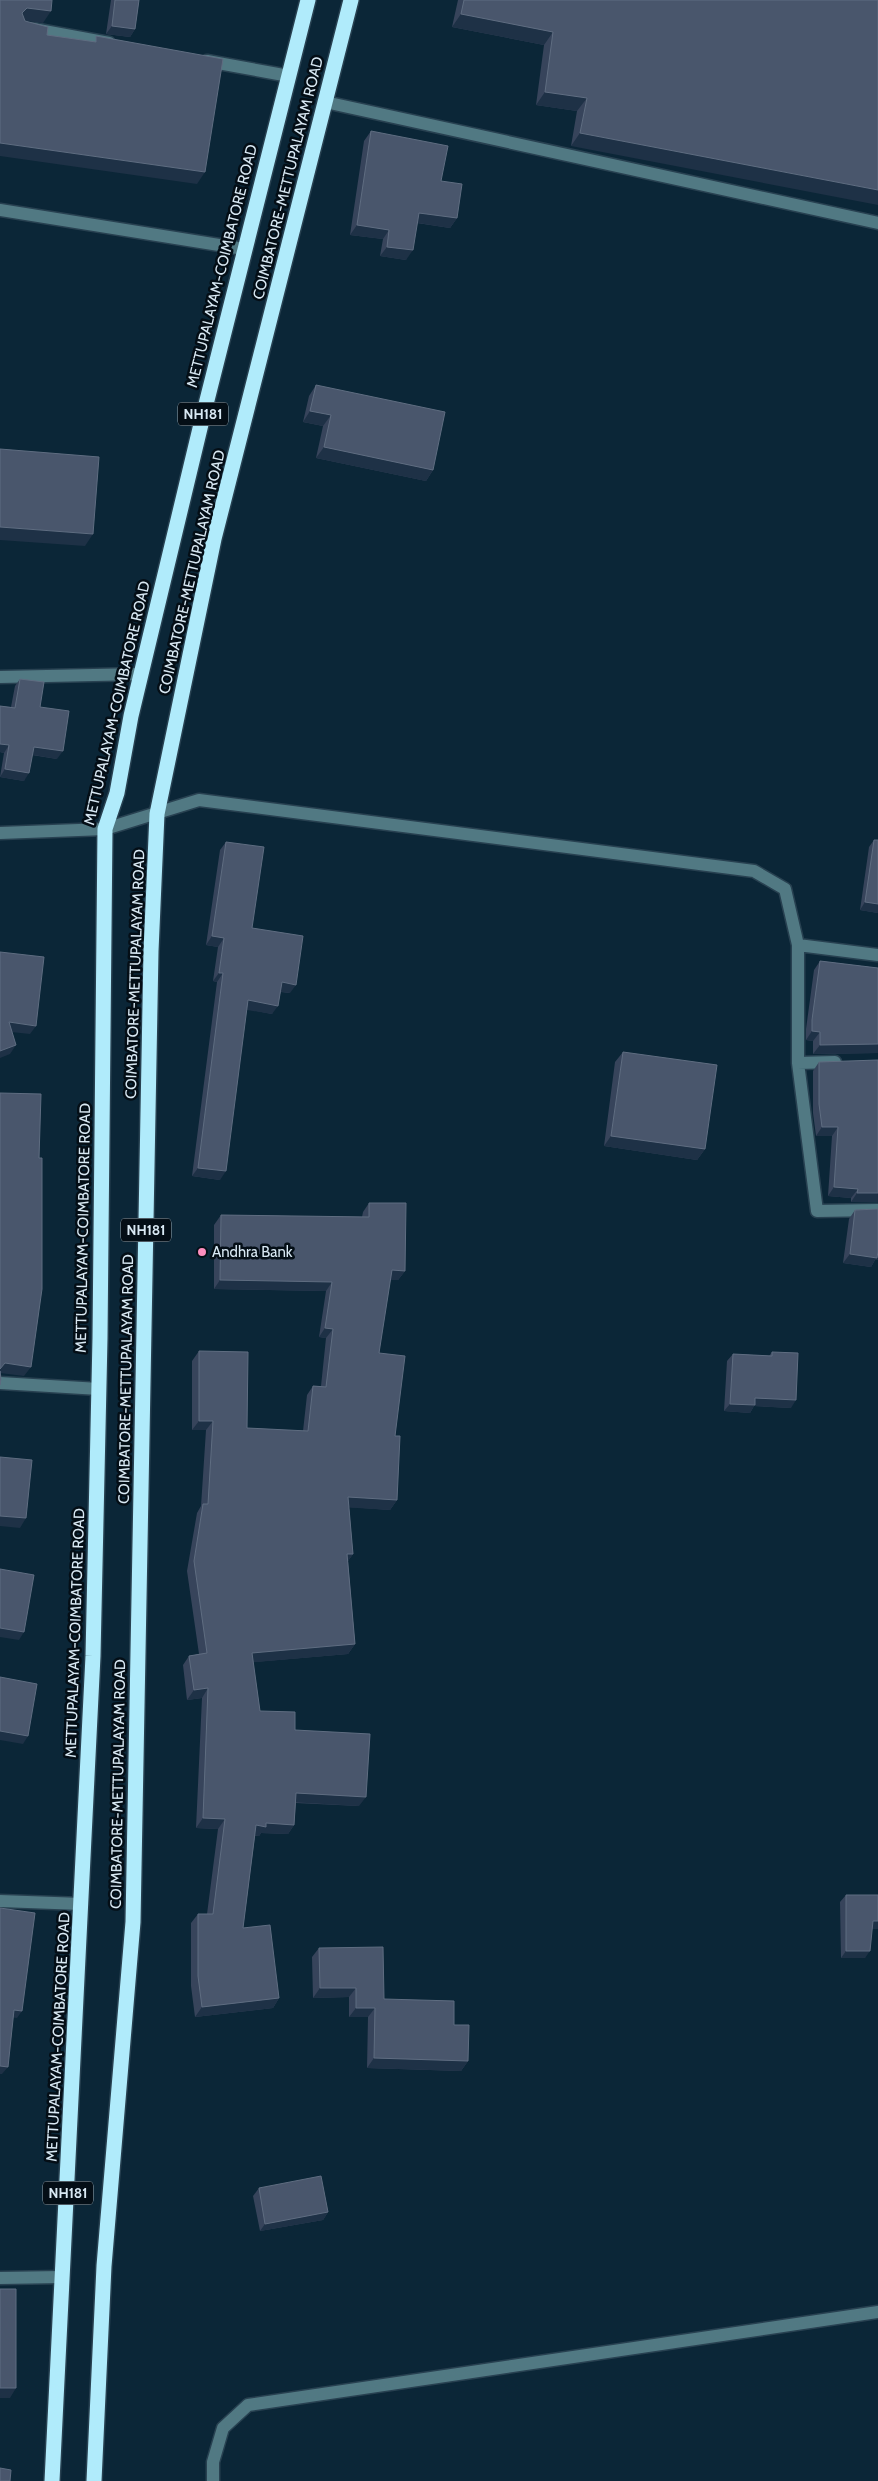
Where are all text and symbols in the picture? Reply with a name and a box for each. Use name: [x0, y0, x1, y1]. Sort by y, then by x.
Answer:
street label: COIMBATORE-METTUPALAYAM ROAD: [249, 55, 327, 301]
street label: METTUPALAYAM-COIMBATORE ROAD: [183, 142, 261, 389]
road number: NH181: [178, 402, 228, 426]
street label: COIMBATORE-METTUPALAYAM ROAD: [155, 448, 229, 696]
street label: METTUPALAYAM-COIMBATORE ROAD: [80, 579, 154, 827]
street label: COIMBATORE-METTUPALAYAM ROAD: [122, 849, 148, 1099]
street label: METTUPALAYAM-COIMBATORE ROAD: [72, 1103, 94, 1353]
road number: NH181: [121, 1218, 171, 1242]
place label: Andhra Bank: [212, 1243, 293, 1261]
marker: Andhra Bank: [196, 1246, 208, 1258]
street label: COIMBATORE-METTUPALAYAM ROAD: [115, 1254, 137, 1504]
street label: METTUPALAYAM-COIMBATORE ROAD: [62, 1508, 88, 1758]
street label: COIMBATORE-METTUPALAYAM ROAD: [107, 1659, 129, 1909]
street label: METTUPALAYAM-COIMBATORE ROAD: [42, 1912, 74, 2162]
road number: NH181: [43, 2182, 93, 2204]

